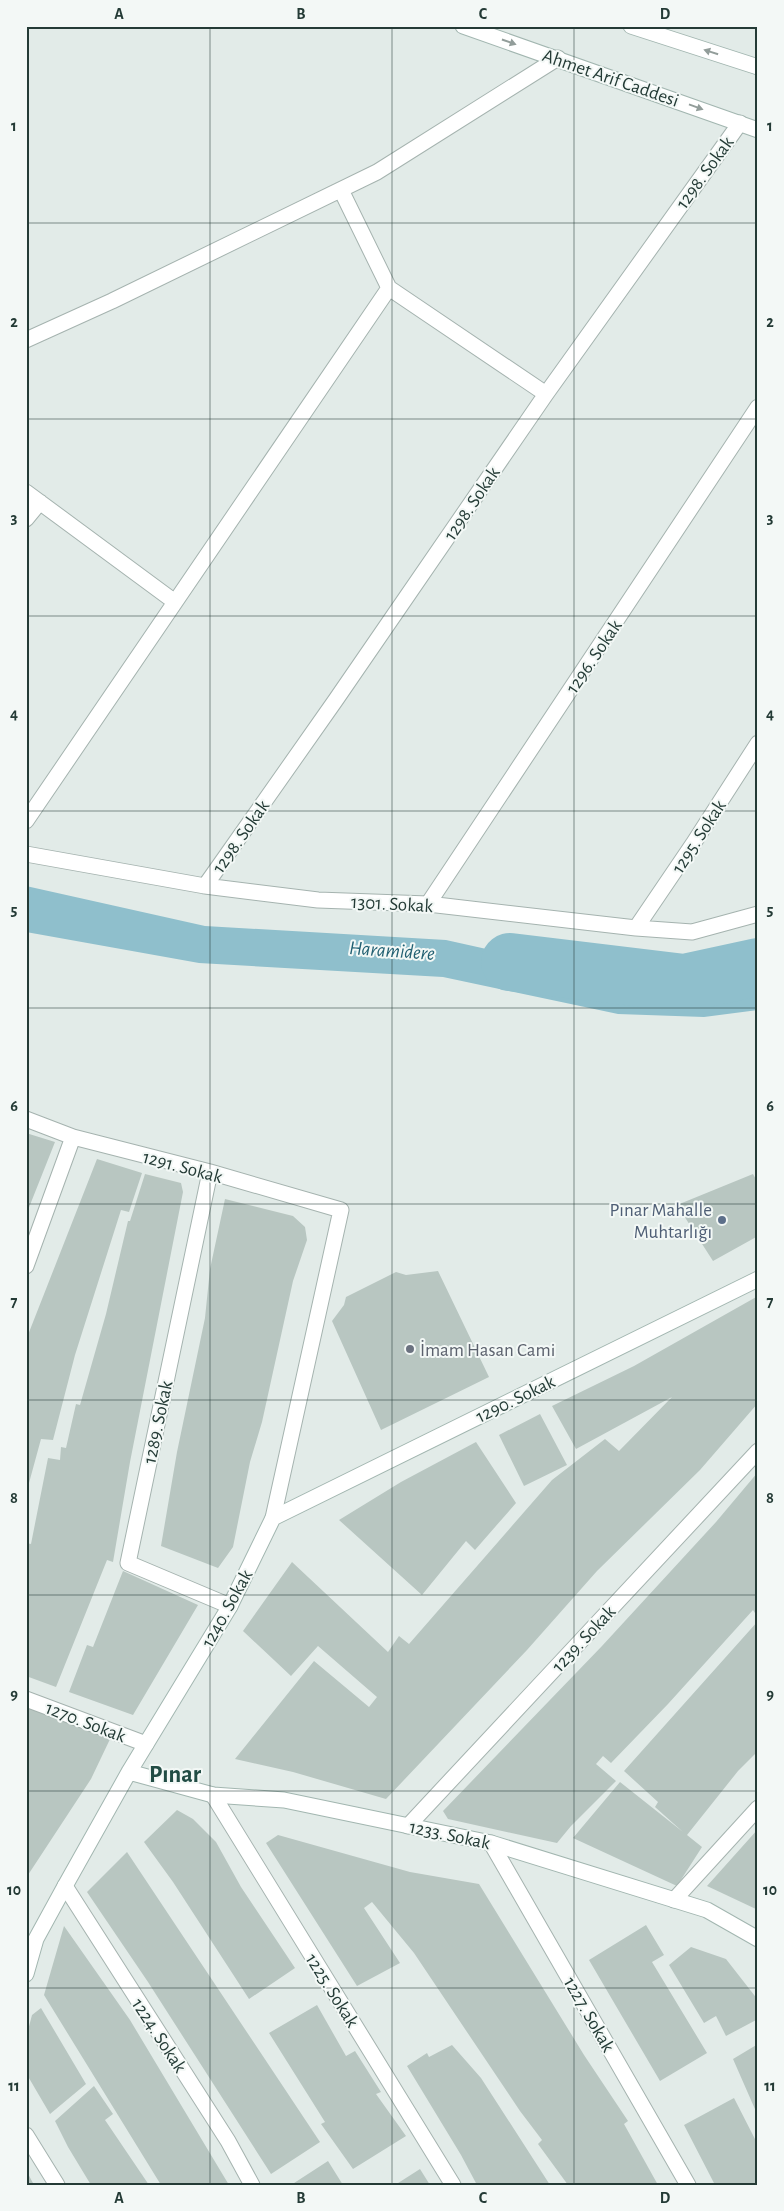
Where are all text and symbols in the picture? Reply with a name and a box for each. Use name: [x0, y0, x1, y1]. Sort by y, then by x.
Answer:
text: A: [114, 6, 124, 22]
text: B: [296, 6, 306, 22]
text: C: [479, 6, 488, 22]
text: D: [660, 6, 671, 22]
one-way arrow: [502, 39, 517, 46]
street label: Ahmet Arif Caddesi: [540, 46, 681, 111]
one-way arrow: [704, 48, 719, 56]
one-way arrow: [688, 104, 703, 111]
text: 1: [11, 118, 17, 134]
text: 1: [767, 118, 773, 134]
street label: 1298. Sokak: [673, 133, 738, 213]
text: 2: [10, 314, 18, 330]
text: 2: [766, 314, 774, 330]
street label: 1298. Sokak: [441, 463, 504, 544]
text: 3: [11, 510, 18, 526]
text: 3: [767, 510, 774, 526]
street label: 1296. Sokak: [563, 616, 626, 697]
text: 4: [10, 706, 18, 722]
text: 4: [766, 706, 774, 722]
street label: 1295. Sokak: [669, 796, 730, 877]
street label: 1298. Sokak: [209, 797, 273, 877]
street label: 1301. Sokak: [350, 893, 434, 916]
text: 5: [11, 902, 18, 918]
text: 5: [767, 902, 774, 918]
water label: Haramidere: [348, 938, 436, 964]
text: 6: [10, 1098, 18, 1114]
text: 6: [766, 1098, 774, 1114]
street label: 1291. Sokak: [141, 1148, 225, 1187]
place label: Pınar Mahalle Muhtarlığı: [609, 1201, 712, 1242]
marker: Pınar Mahalle Muhtarlığı: [716, 1214, 728, 1226]
text: 7: [11, 1294, 18, 1310]
text: 7: [767, 1294, 774, 1310]
place label: İmam Hasan Cami: [420, 1340, 555, 1360]
marker: İmam Hasan Cami: [404, 1343, 416, 1355]
street label: 1290. Sokak: [473, 1372, 558, 1427]
street label: 1289. Sokak: [140, 1379, 177, 1465]
text: 8: [10, 1490, 18, 1506]
text: 8: [766, 1490, 774, 1506]
street label: 1240. Sokak: [198, 1566, 257, 1651]
street label: 1239. Sokak: [549, 1602, 620, 1676]
text: 9: [10, 1686, 18, 1702]
text: 9: [766, 1686, 774, 1702]
street label: 1270. Sokak: [43, 1698, 129, 1746]
district label: Pınar: [149, 1763, 202, 1787]
street label: 1233. Sokak: [408, 1818, 492, 1853]
text: 10: [7, 1882, 21, 1898]
text: 10: [763, 1882, 777, 1898]
street label: 1225. Sokak: [302, 1951, 362, 2031]
street label: 1227. Sokak: [560, 1974, 618, 2056]
street label: 1224. Sokak: [128, 1995, 190, 2077]
text: 11: [8, 2078, 20, 2094]
text: 11: [764, 2078, 776, 2094]
text: A: [114, 2190, 124, 2206]
text: B: [296, 2190, 306, 2206]
text: C: [479, 2190, 488, 2206]
text: D: [660, 2190, 671, 2206]

